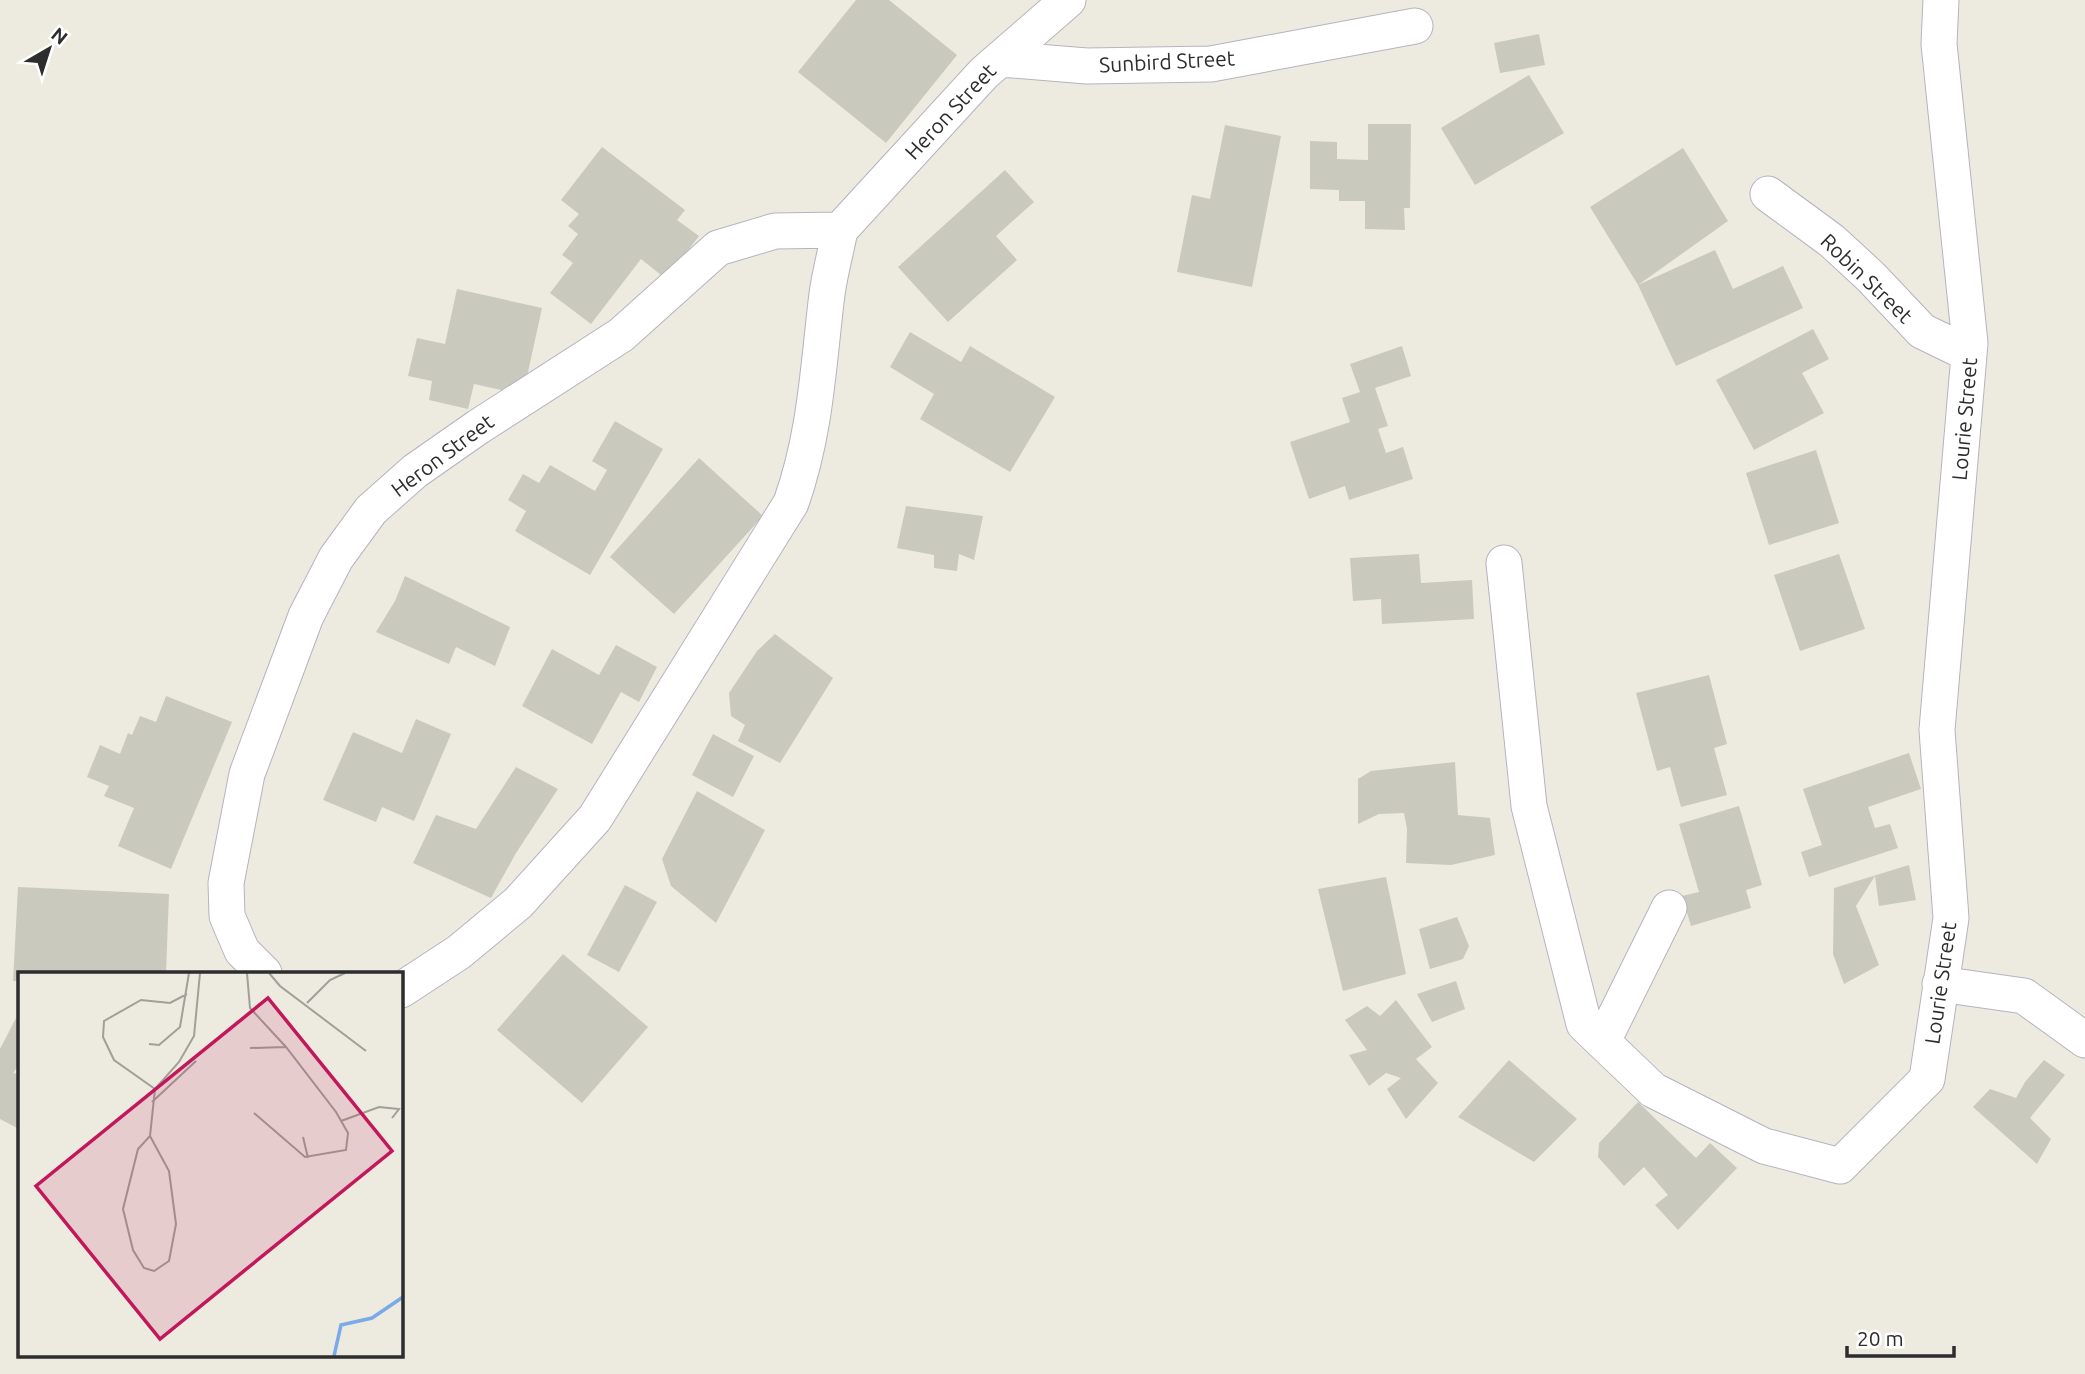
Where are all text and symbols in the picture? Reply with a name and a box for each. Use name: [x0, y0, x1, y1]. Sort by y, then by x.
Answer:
north arrow: [14, 14, 84, 84]
text: N: [47, 23, 72, 49]
street label: Sunbird Street: [1098, 45, 1236, 77]
street label: Heron Street: [900, 58, 1000, 164]
street label: Robin Street: [1816, 228, 1918, 328]
street label: Lourie Street: [1947, 357, 1981, 481]
street label: Heron Street: [386, 409, 498, 501]
street label: Lourie Street: [1920, 920, 1960, 1046]
inset map: [18, 972, 402, 1356]
scale bar: [1847, 1314, 1954, 1358]
text: 20 m: [1857, 1326, 1904, 1350]

